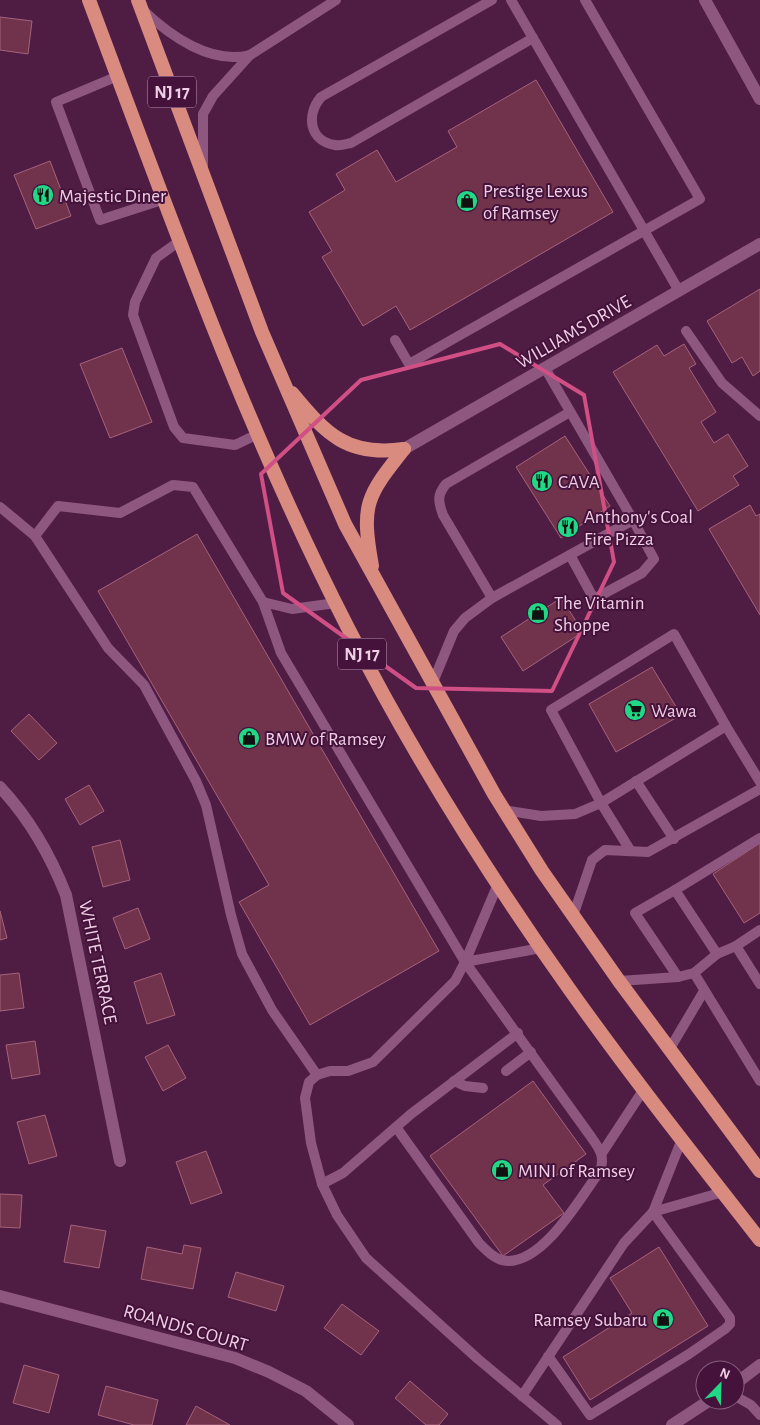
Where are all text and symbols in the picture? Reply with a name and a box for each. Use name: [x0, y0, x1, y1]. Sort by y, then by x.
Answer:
road number: NJ 17: [148, 76, 196, 108]
place label: Prestige Lexus of Ramsey: [483, 182, 588, 223]
restaurant icon: Majestic Diner: [31, 183, 55, 207]
place label: Majestic Diner: [59, 187, 166, 206]
shop icon: Prestige Lexus of Ramsey: [455, 189, 479, 213]
street label: WILLIAMS DRIVE: [513, 292, 634, 373]
restaurant icon: CAVA: [530, 469, 554, 493]
place label: CAVA: [558, 473, 600, 492]
place label: Anthony's Coal Fire Pizza: [584, 508, 693, 549]
restaurant icon: Anthony's Coal Fire Pizza: [556, 515, 580, 539]
place label: The Vitamin Shoppe: [554, 594, 644, 635]
shop icon: The Vitamin Shoppe: [526, 601, 550, 625]
road number: NJ 17: [338, 639, 386, 670]
supermarket icon: Wawa: [623, 698, 647, 722]
place label: Wawa: [651, 702, 697, 721]
shop icon: BMW of Ramsey: [237, 726, 261, 750]
place label: BMW of Ramsey: [265, 730, 386, 749]
street label: WHITE TERRACE: [75, 899, 120, 1026]
shop icon: MINI of Ramsey: [490, 1158, 514, 1182]
place label: MINI of Ramsey: [518, 1162, 635, 1181]
street label: ROANDIS COURT: [121, 1302, 250, 1355]
shop icon: Ramsey Subaru: [651, 1307, 675, 1331]
place label: Ramsey Subaru: [533, 1311, 647, 1330]
north arrow: [695, 1360, 745, 1410]
text: N: [717, 1366, 732, 1382]

